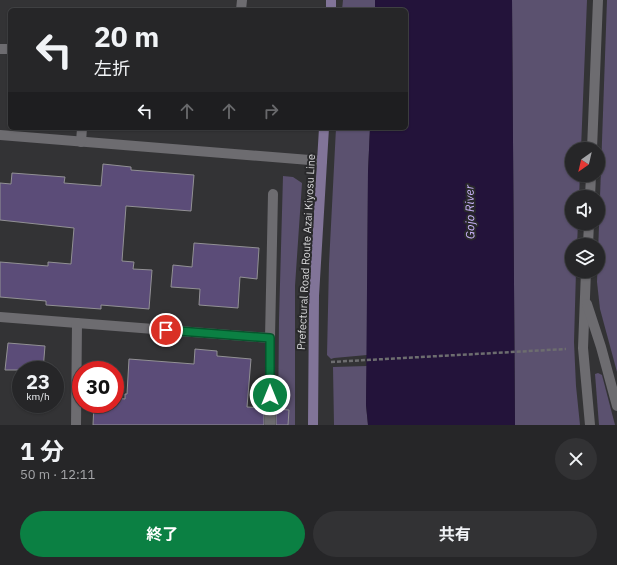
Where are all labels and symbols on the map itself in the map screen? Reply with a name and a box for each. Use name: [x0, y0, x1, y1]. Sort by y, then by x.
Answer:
north arrow: [565, 142, 605, 182]
street label: Prefectural Road Route Azai Kiyosu Line: [294, 154, 318, 350]
water label: Gojo River: [462, 184, 477, 239]
pin: [149, 313, 183, 347]
speed limit sign: 30: [72, 361, 124, 413]
position arrow: [249, 374, 291, 416]

